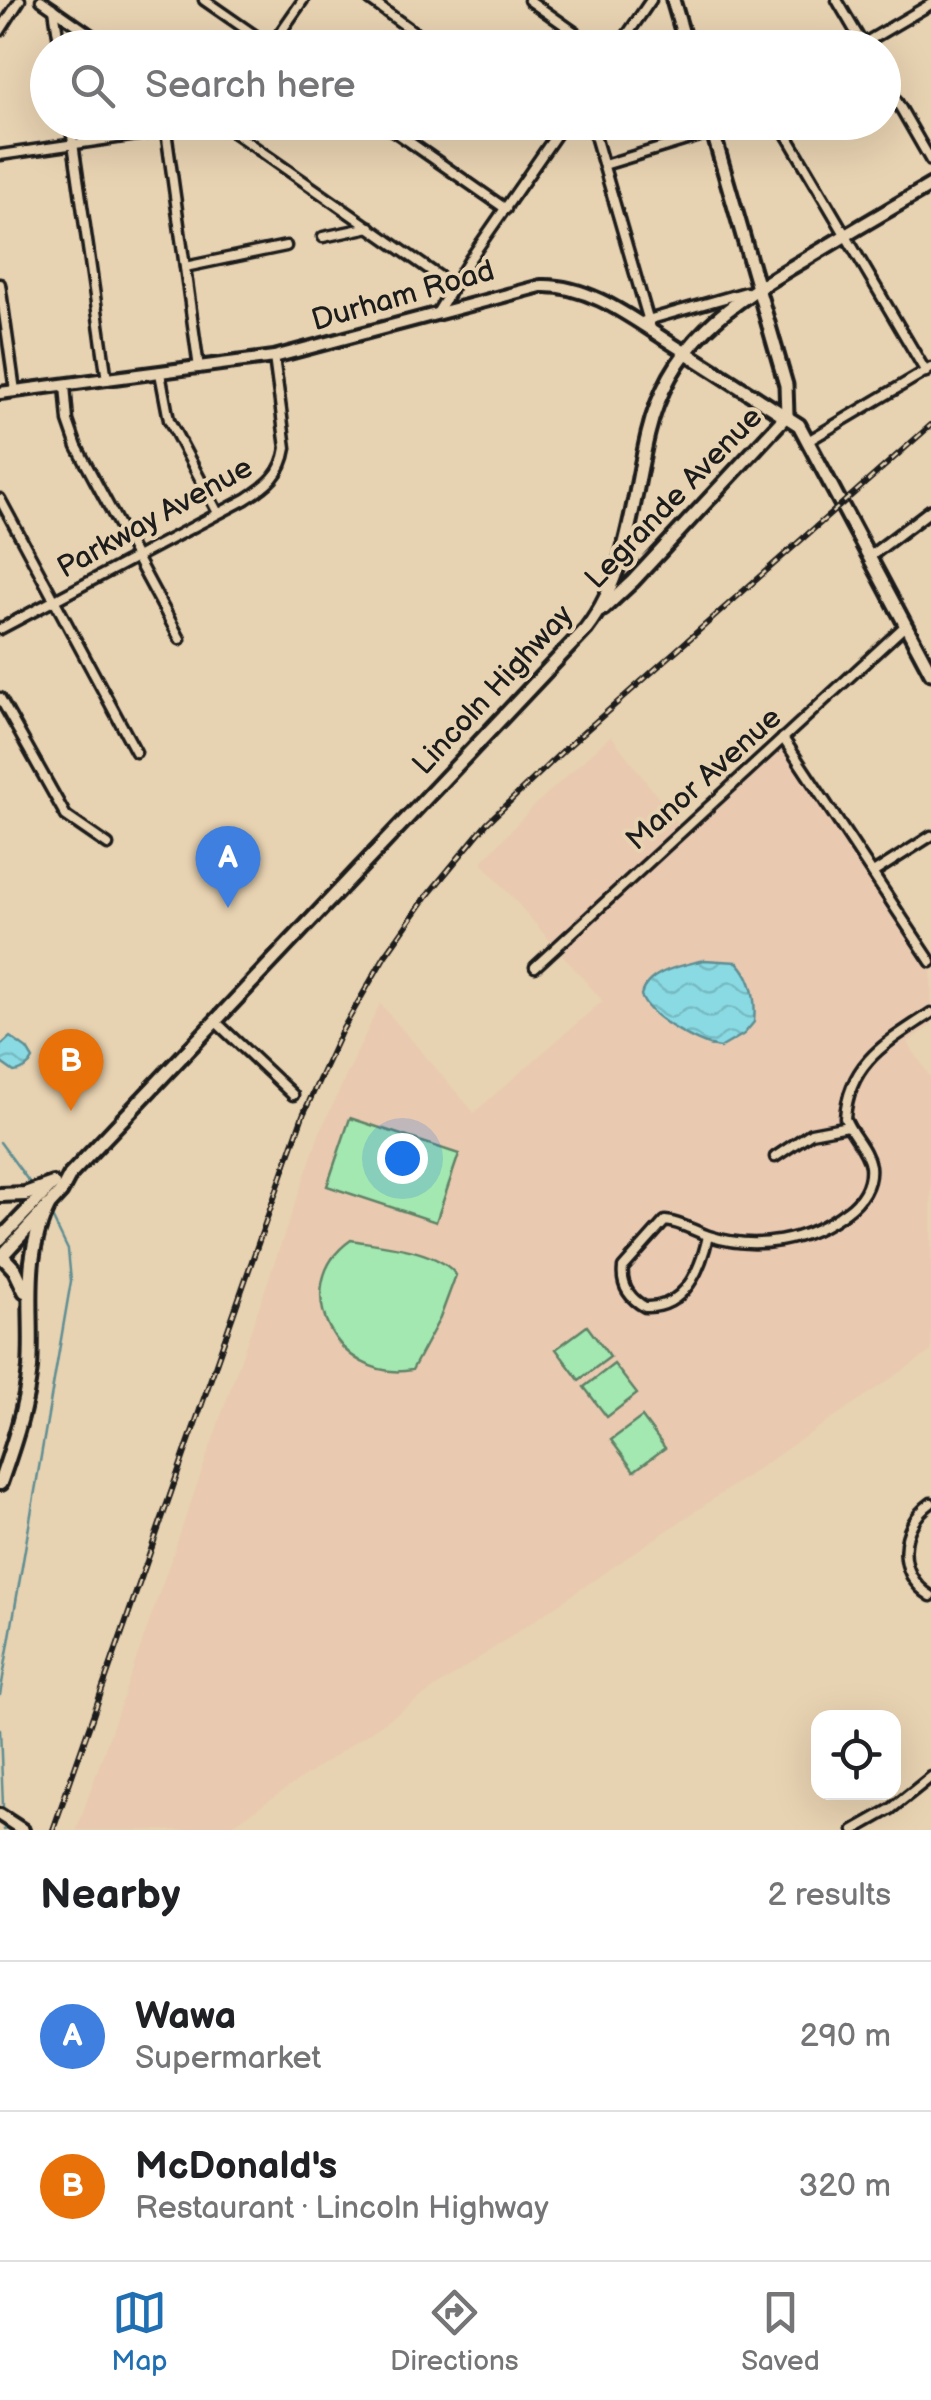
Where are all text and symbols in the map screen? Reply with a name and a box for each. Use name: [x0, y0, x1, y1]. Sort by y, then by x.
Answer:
search box: [30, 30, 901, 140]
icon: search: [65, 58, 120, 113]
text: Search here: [145, 63, 356, 108]
street label: Durham Road: [307, 253, 499, 339]
street label: Legrande Avenue: [578, 399, 770, 597]
street label: Parkway Avenue: [51, 450, 259, 586]
street label: Lincoln Highway: [405, 597, 581, 782]
street label: Manor Avenue: [619, 700, 789, 858]
pin: A: [196, 826, 260, 908]
pin: B: [38, 1028, 104, 1111]
your location: [377, 1133, 428, 1184]
map controls: [811, 1710, 901, 1800]
button: locate: [811, 1710, 901, 1800]
text: Nearby: [40, 1870, 180, 1921]
text: 2 results: [767, 1876, 891, 1915]
text: Wawa: [135, 1994, 236, 2039]
text: A: [63, 2017, 82, 2056]
text: 290 m: [800, 2017, 891, 2056]
text: Supermarket: [135, 2039, 321, 2078]
text: McDonald's: [135, 2144, 337, 2189]
text: B: [61, 2167, 84, 2206]
text: 320 m: [799, 2167, 891, 2206]
text: Restaurant · Lincoln Highway: [135, 2189, 549, 2228]
tab: Map: [111, 2285, 168, 2378]
tab: Directions: [390, 2285, 519, 2378]
tab: Saved: [741, 2285, 820, 2378]

